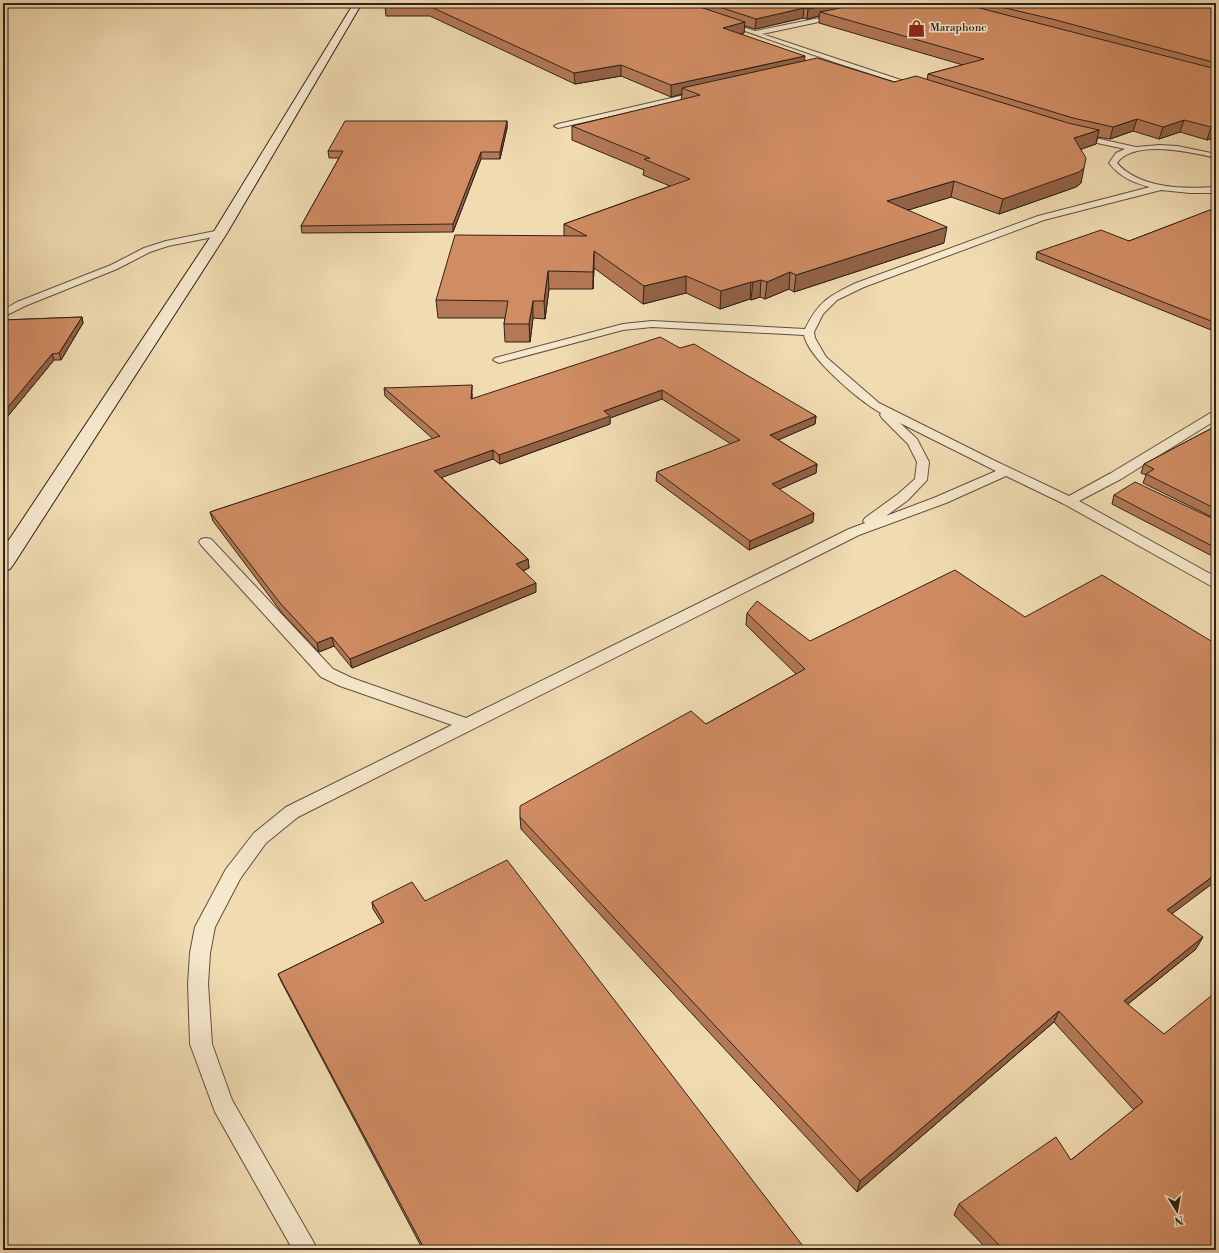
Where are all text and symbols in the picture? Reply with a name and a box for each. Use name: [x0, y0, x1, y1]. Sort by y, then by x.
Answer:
shop icon: Maraphone: [907, 18, 927, 38]
place label: Maraphone: [930, 21, 987, 35]
north arrow: [1157, 1191, 1197, 1231]
text: N: [1173, 1212, 1184, 1228]

